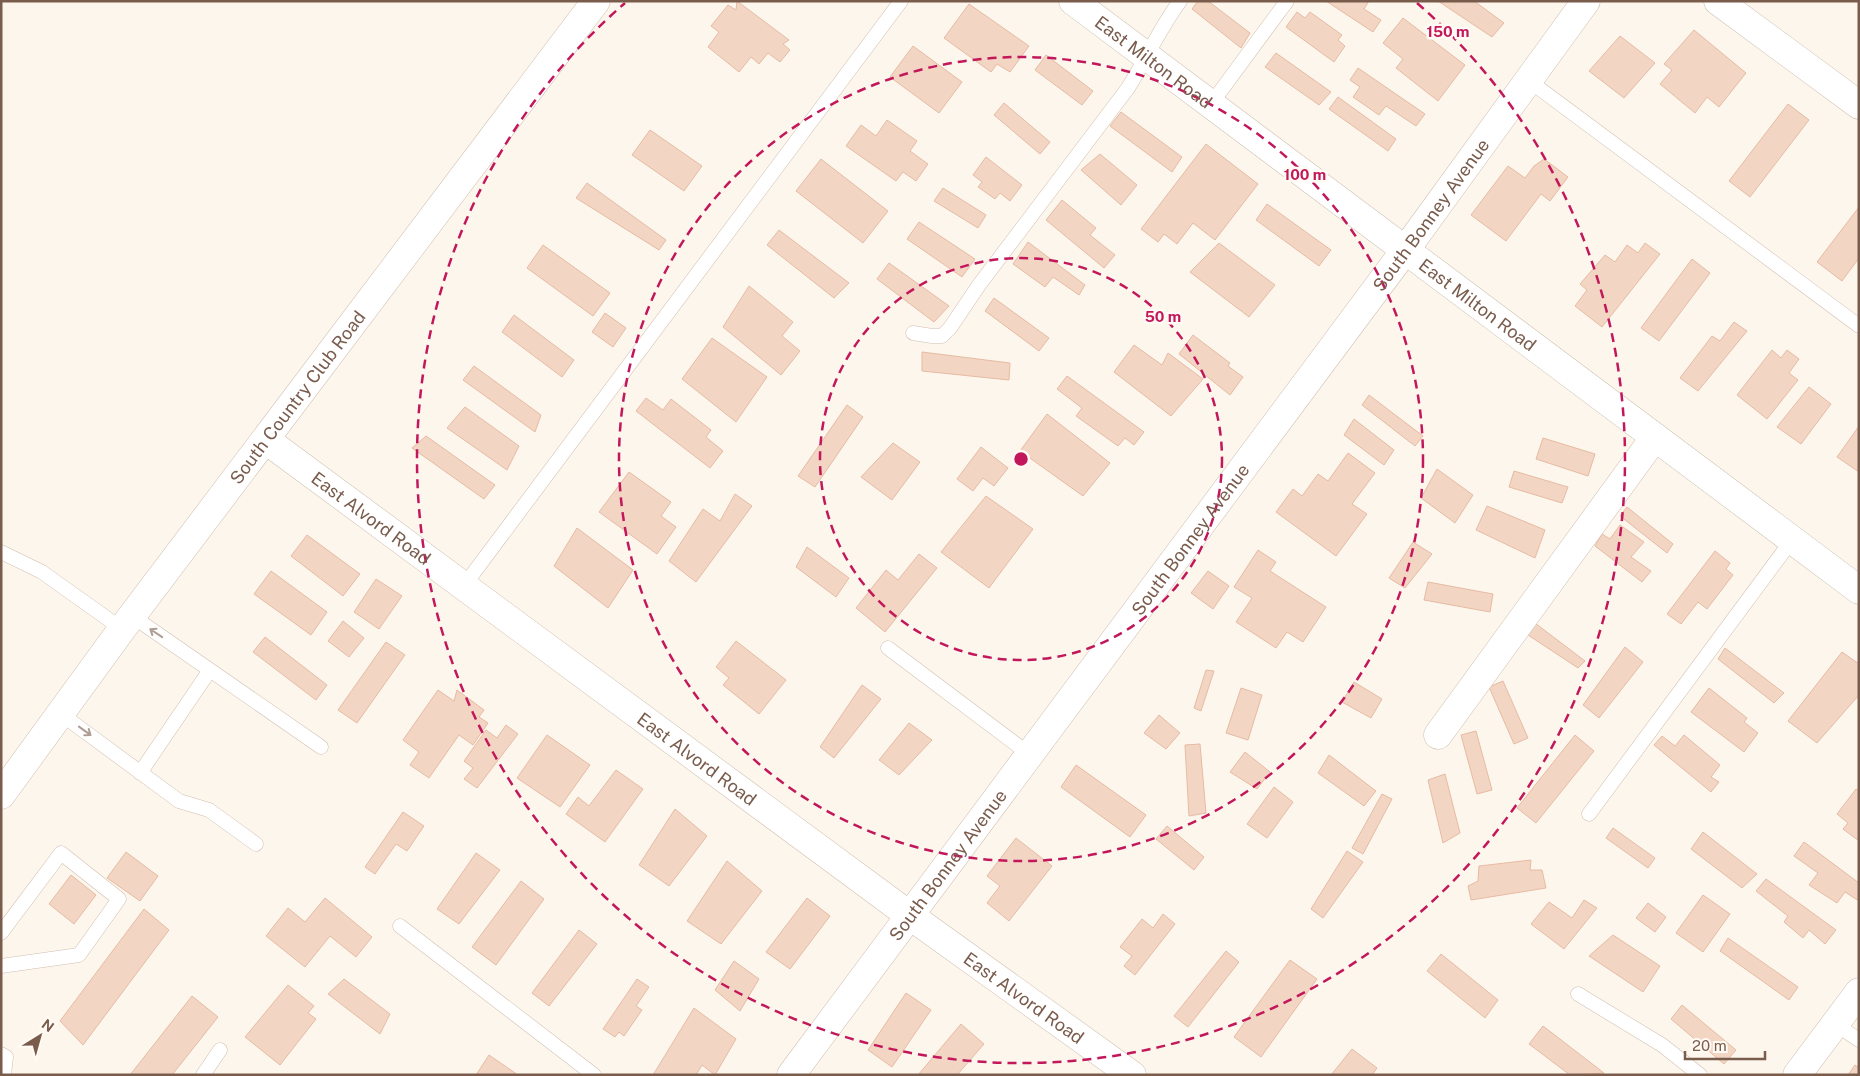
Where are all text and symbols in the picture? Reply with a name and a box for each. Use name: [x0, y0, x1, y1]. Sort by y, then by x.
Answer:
street label: East Milton Road: [1091, 11, 1217, 112]
text: 150 m: [1426, 23, 1470, 40]
street label: South Bonney Avenue: [1368, 134, 1493, 295]
text: 100 m: [1284, 166, 1326, 183]
street label: East Milton Road: [1415, 254, 1541, 355]
street label: South Country Club Road: [225, 306, 369, 488]
text: 50 m: [1145, 308, 1181, 325]
centre of rings: [1012, 450, 1030, 468]
street label: South Bonney Avenue: [1127, 459, 1253, 619]
street label: East Alvord Road: [308, 467, 435, 569]
one-way arrow: [150, 628, 164, 638]
street label: East Alvord Road: [633, 708, 761, 809]
one-way arrow: [78, 726, 91, 737]
street label: South Bonney Avenue: [884, 785, 1011, 945]
street label: East Alvord Road: [960, 947, 1088, 1048]
north arrow: [15, 1011, 65, 1061]
text: N: [39, 1016, 57, 1035]
scale bar: [1685, 1028, 1765, 1060]
text: 20 m: [1692, 1037, 1727, 1054]

